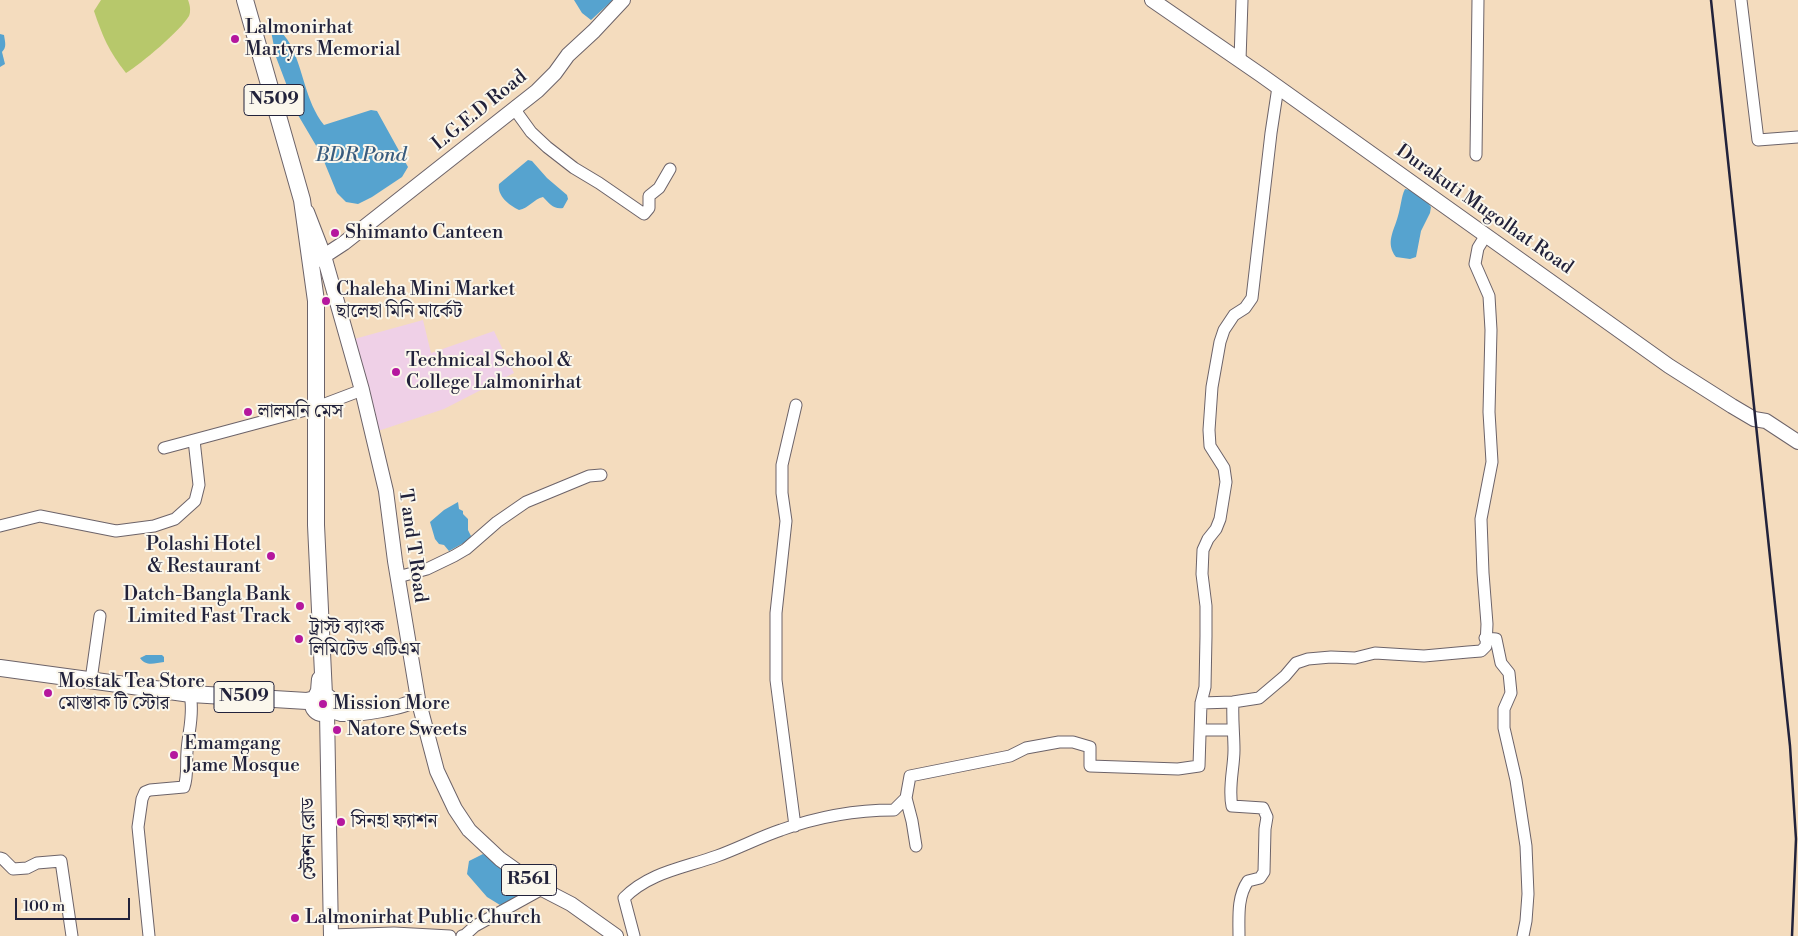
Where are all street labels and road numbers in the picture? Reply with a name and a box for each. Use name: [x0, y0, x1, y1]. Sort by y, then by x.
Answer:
street label: L.G.E.D Road: [428, 66, 532, 156]
road number: N509: [244, 84, 304, 116]
street label: Durakuti Mugolhat Road: [1391, 140, 1577, 280]
street label: T and T Road: [393, 488, 431, 604]
road number: N509: [214, 682, 274, 712]
street label: স্টেশন রোড: [298, 798, 322, 880]
road number: R561: [502, 864, 556, 896]

